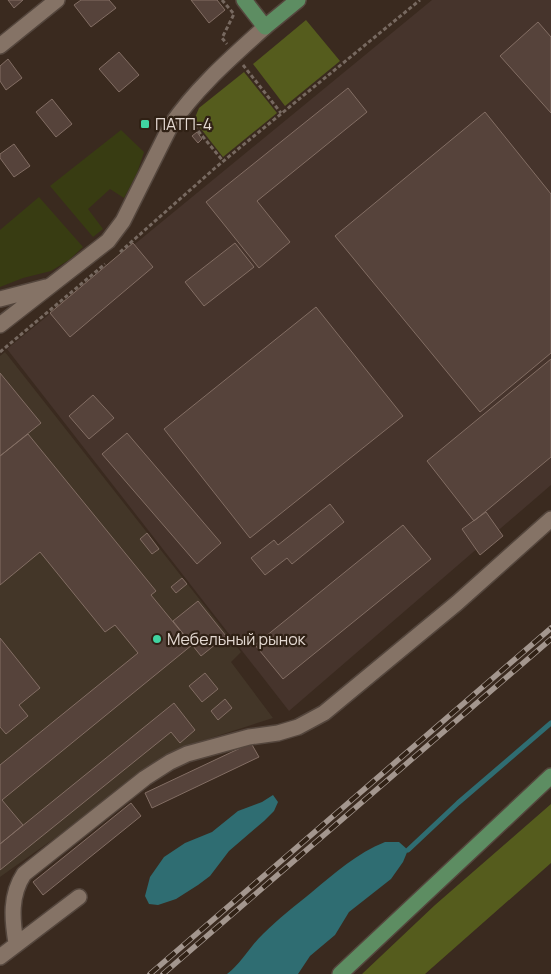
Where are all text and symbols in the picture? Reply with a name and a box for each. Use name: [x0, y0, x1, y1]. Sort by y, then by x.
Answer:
place label: ПАТП-4: [155, 113, 212, 135]
marker: ПАТП-4: [139, 118, 151, 130]
place label: Мебельный рынок: [167, 628, 307, 650]
marker: Мебельный рынок: [151, 633, 163, 645]

